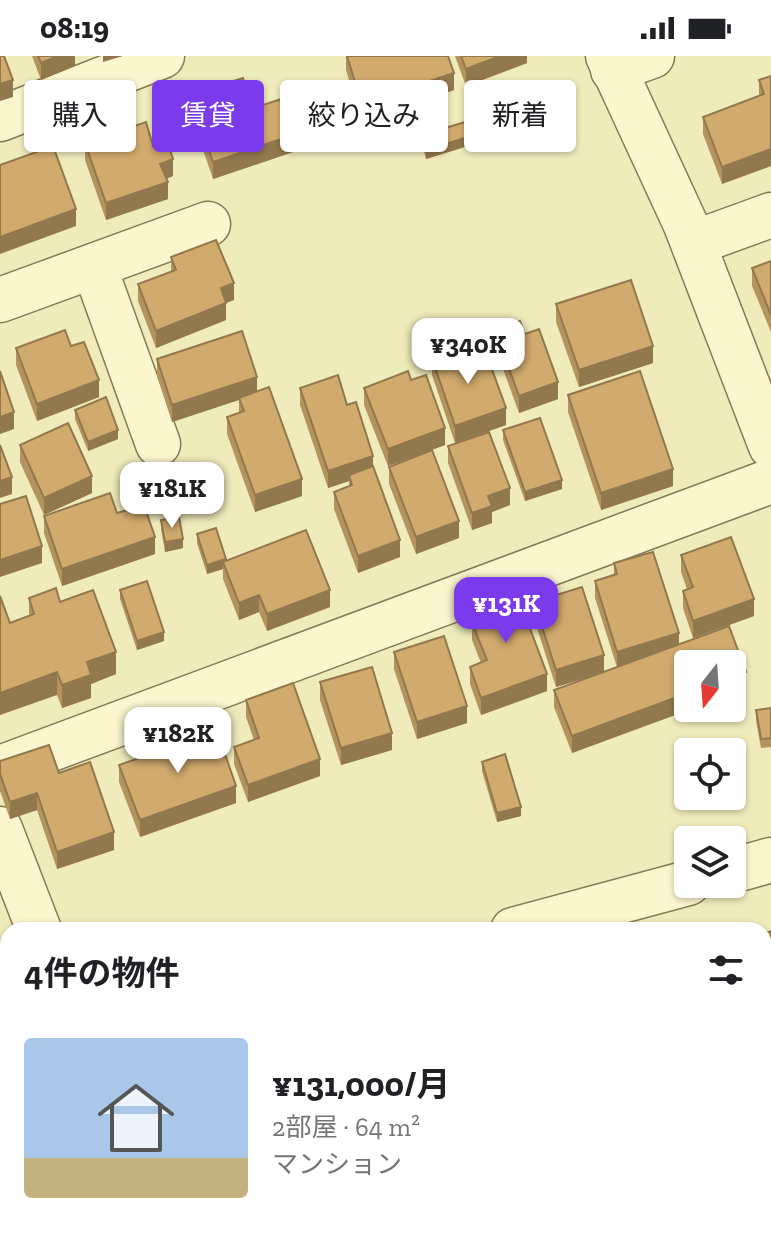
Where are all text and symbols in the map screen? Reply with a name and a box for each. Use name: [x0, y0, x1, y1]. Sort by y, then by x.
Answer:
text: 08:19: [40, 10, 109, 46]
chip: 購入: [24, 80, 136, 152]
chip: 賃貸: [152, 80, 264, 152]
chip: 絞り込み: [280, 80, 448, 152]
chip: 新着: [464, 80, 576, 152]
pin: ¥340K: [412, 318, 524, 386]
text: ¥340K: [430, 328, 506, 360]
pin: ¥181K: [116, 462, 228, 530]
text: ¥181K: [138, 472, 206, 504]
pin: ¥131K: [450, 577, 562, 645]
text: ¥131K: [472, 587, 540, 619]
north arrow: [674, 650, 746, 722]
map controls: [674, 650, 746, 898]
pin: ¥182K: [122, 707, 234, 775]
text: ¥182K: [142, 717, 214, 749]
button: locate: [674, 738, 746, 810]
button: layers: [674, 826, 746, 898]
icon: filters: [704, 948, 748, 992]
text: 4件の物件: [24, 953, 179, 994]
text: ¥131,000/月: [272, 1064, 451, 1105]
icon: home: [88, 1070, 184, 1166]
text: 2部屋 · 64 m²: [272, 1111, 420, 1143]
text: マンション: [272, 1148, 402, 1180]

